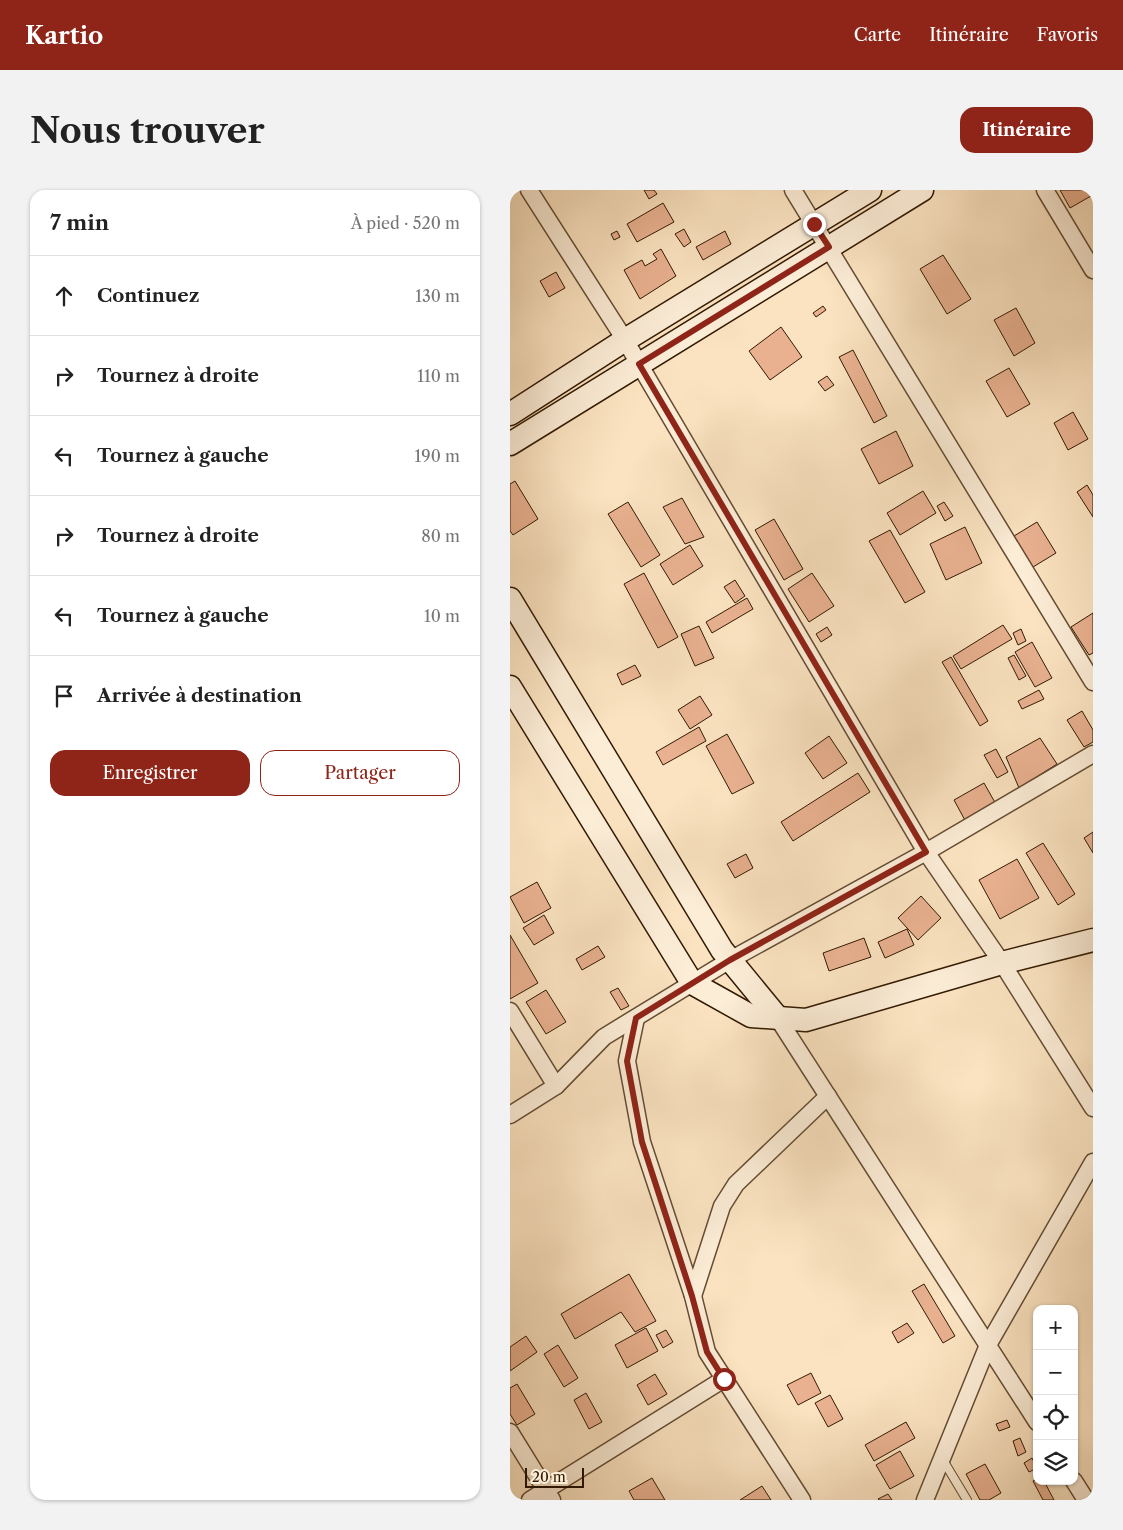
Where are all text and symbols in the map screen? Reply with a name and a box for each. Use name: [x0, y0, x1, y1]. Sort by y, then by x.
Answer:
text: Kartio: [25, 21, 103, 50]
text: Carte: [854, 24, 901, 46]
text: Itinéraire: [929, 24, 1009, 46]
text: Favoris: [1037, 24, 1098, 46]
button: Itinéraire: [960, 107, 1093, 153]
text: Nous trouver: [30, 109, 265, 152]
text: 7 min: [50, 210, 109, 235]
text: À pied · 520 m: [351, 213, 460, 233]
route end: [803, 213, 826, 236]
icon: ahead: [50, 282, 78, 310]
text: Continuez: [97, 284, 199, 307]
text: 130 m: [415, 286, 460, 306]
icon: right: [50, 362, 78, 390]
text: Tournez à droite: [97, 364, 259, 387]
text: 110 m: [417, 366, 460, 386]
icon: left: [50, 442, 78, 470]
text: Tournez à gauche: [97, 444, 269, 467]
text: 190 m: [415, 446, 460, 466]
icon: right: [50, 522, 78, 550]
text: Tournez à droite: [97, 524, 259, 547]
text: 80 m: [421, 526, 460, 546]
icon: left: [50, 602, 78, 630]
text: Tournez à gauche: [97, 604, 269, 627]
text: 10 m: [424, 606, 460, 626]
icon: arrive: [50, 682, 78, 710]
text: Arrivée à destination: [97, 684, 302, 707]
button: Enregistrer: [50, 750, 250, 796]
button: Partager: [260, 750, 460, 796]
map controls: [1033, 1305, 1078, 1485]
button: +: [1033, 1305, 1078, 1350]
button: −: [1033, 1350, 1078, 1395]
route start: [713, 1368, 736, 1391]
button: locate: [1033, 1395, 1078, 1440]
button: layers: [1033, 1440, 1078, 1485]
scale bar: [525, 1465, 584, 1488]
text: 20 m: [532, 1468, 566, 1486]

